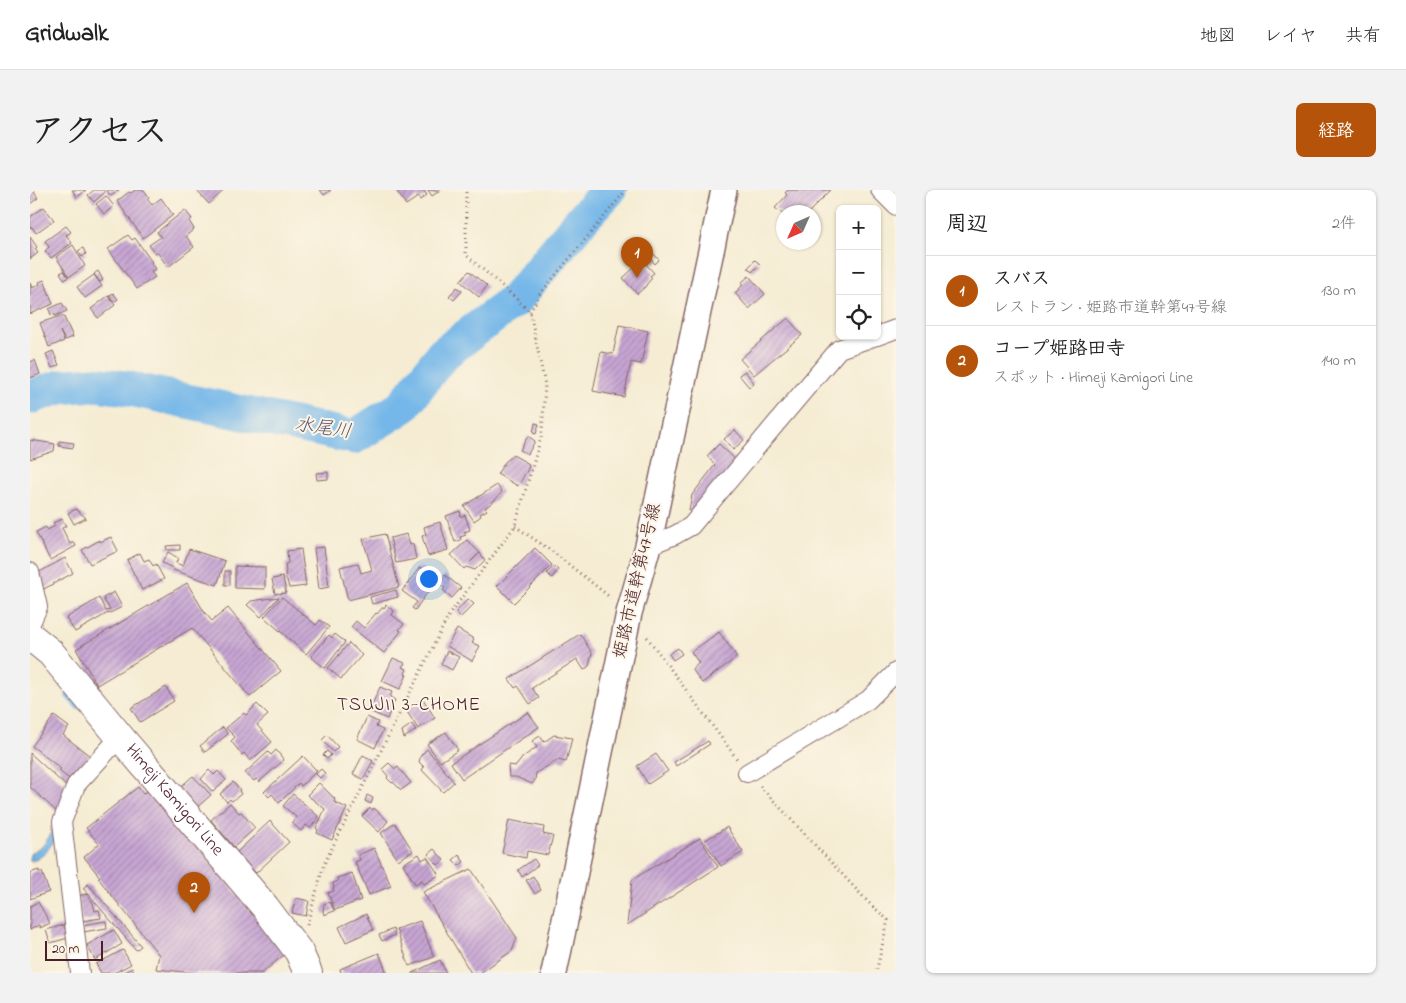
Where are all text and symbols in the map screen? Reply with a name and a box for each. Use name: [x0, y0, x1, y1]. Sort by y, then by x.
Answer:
text: Gridwalk: [25, 17, 109, 52]
text: 地図: [1200, 24, 1236, 50]
text: レイヤ: [1264, 24, 1317, 50]
text: 共有: [1345, 24, 1381, 50]
button: 経路: [1296, 103, 1376, 157]
text: アクセス: [30, 108, 168, 159]
north arrow: [776, 205, 821, 250]
map controls: [836, 205, 881, 340]
button: +: [836, 205, 881, 250]
text: 周辺: [946, 210, 988, 240]
text: 2件: [1332, 212, 1356, 236]
pin: 1: [621, 237, 653, 278]
button: −: [836, 250, 881, 295]
text: スバス: [993, 266, 1050, 293]
text: 1: [959, 279, 965, 303]
text: 130 m: [1321, 279, 1356, 303]
button: locate: [836, 295, 881, 340]
text: レストラン · 姫路市道幹第47号線: [993, 296, 1227, 320]
text: コープ姫路田寺: [993, 336, 1125, 363]
text: 2: [958, 349, 966, 373]
text: 140 m: [1321, 349, 1356, 373]
text: スポット · Himeji Kamigori Line: [993, 366, 1193, 390]
water label: 水尾川: [293, 412, 353, 446]
street label: 姫路市道幹第47号線: [607, 501, 669, 661]
your location: [416, 566, 442, 592]
district label: TSUJII 3-CHOME: [337, 692, 481, 719]
street label: Himeji Kamigori Line: [119, 738, 230, 863]
pin: 2: [178, 872, 210, 913]
scale bar: [45, 938, 102, 961]
text: 20 m: [52, 939, 79, 960]

